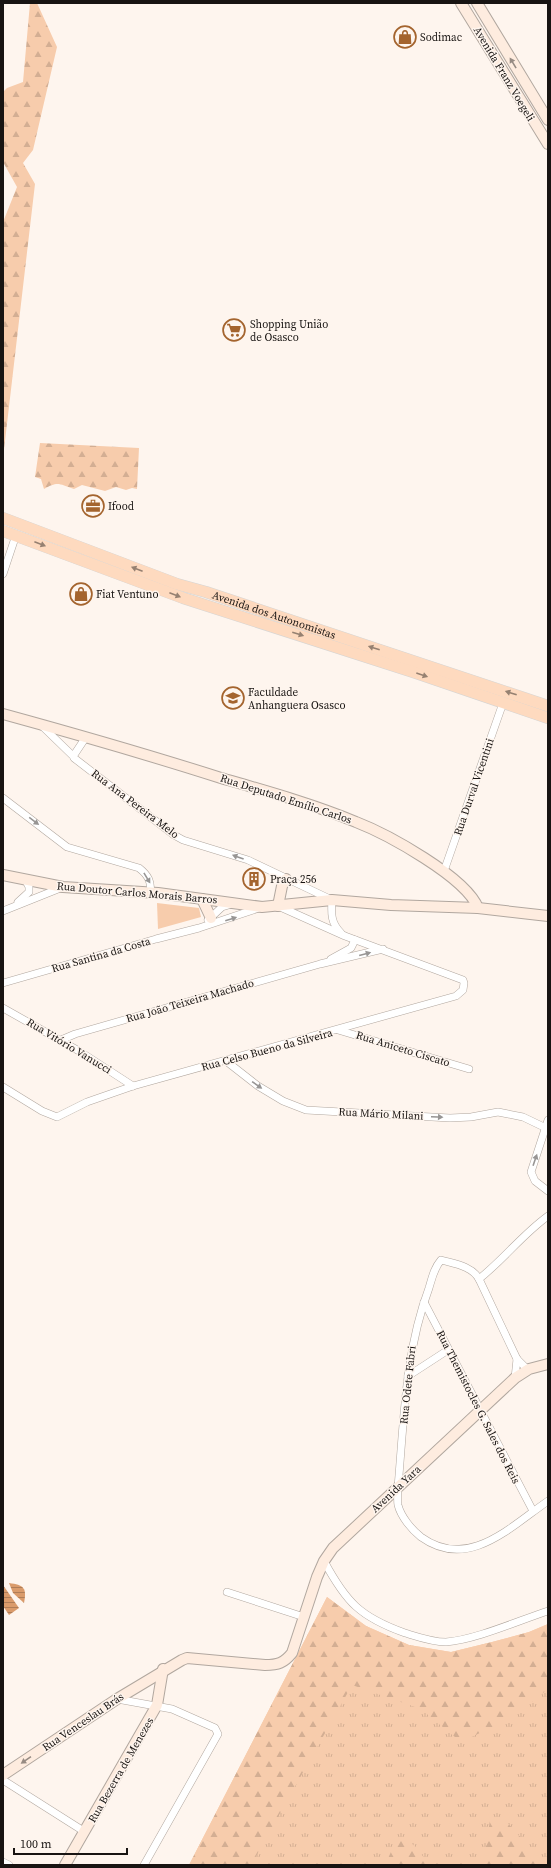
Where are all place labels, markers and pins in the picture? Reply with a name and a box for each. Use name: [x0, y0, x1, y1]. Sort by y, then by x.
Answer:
shop icon: Sodimac: [392, 24, 418, 50]
place label: Sodimac: [420, 30, 463, 45]
supermarket icon: Shopping União de Osasco: [221, 317, 247, 343]
place label: Shopping União de Osasco: [250, 317, 328, 345]
office icon: Ifood: [80, 493, 106, 519]
place label: Ifood: [108, 499, 135, 514]
shop icon: Fiat Ventuno: [68, 581, 94, 607]
place label: Fiat Ventuno: [96, 587, 158, 602]
school or university icon: Faculdade Anhanguera Osasco: [220, 685, 246, 711]
place label: Faculdade Anhanguera Osasco: [248, 685, 345, 713]
building icon: Praça 256: [241, 866, 267, 892]
place label: Praça 256: [270, 872, 317, 887]

